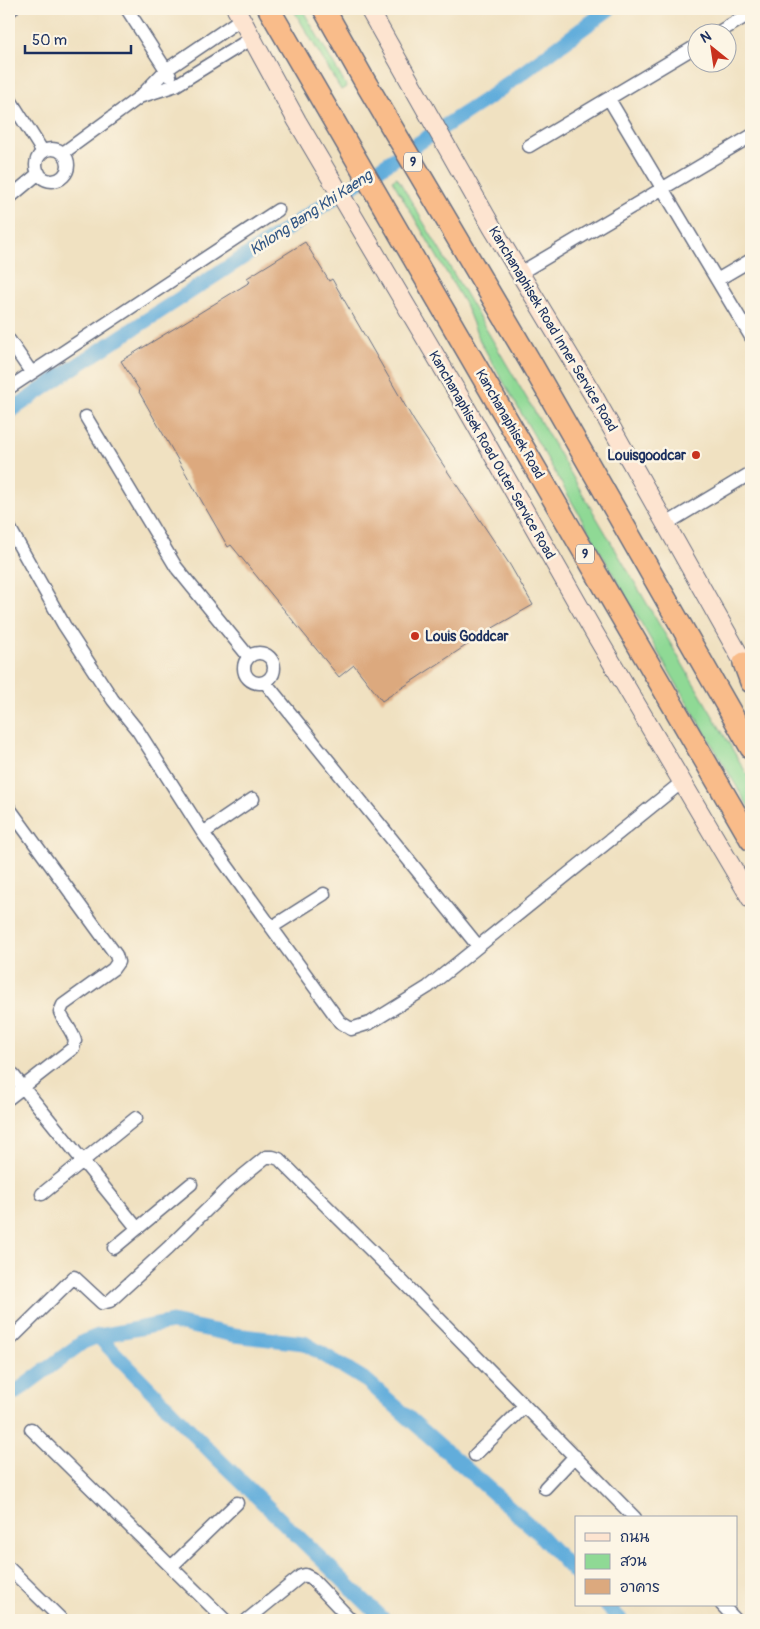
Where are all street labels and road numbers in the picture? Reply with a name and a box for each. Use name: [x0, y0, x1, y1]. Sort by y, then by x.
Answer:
road number: 9: [404, 152, 422, 172]
street label: Kanchanaphisek Road Inner Service Road: [485, 223, 621, 435]
street label: Kanchanaphisek Road Outer Service Road: [425, 348, 559, 562]
street label: Kanchanaphisek Road: [472, 366, 548, 482]
road number: 9: [576, 544, 594, 564]

